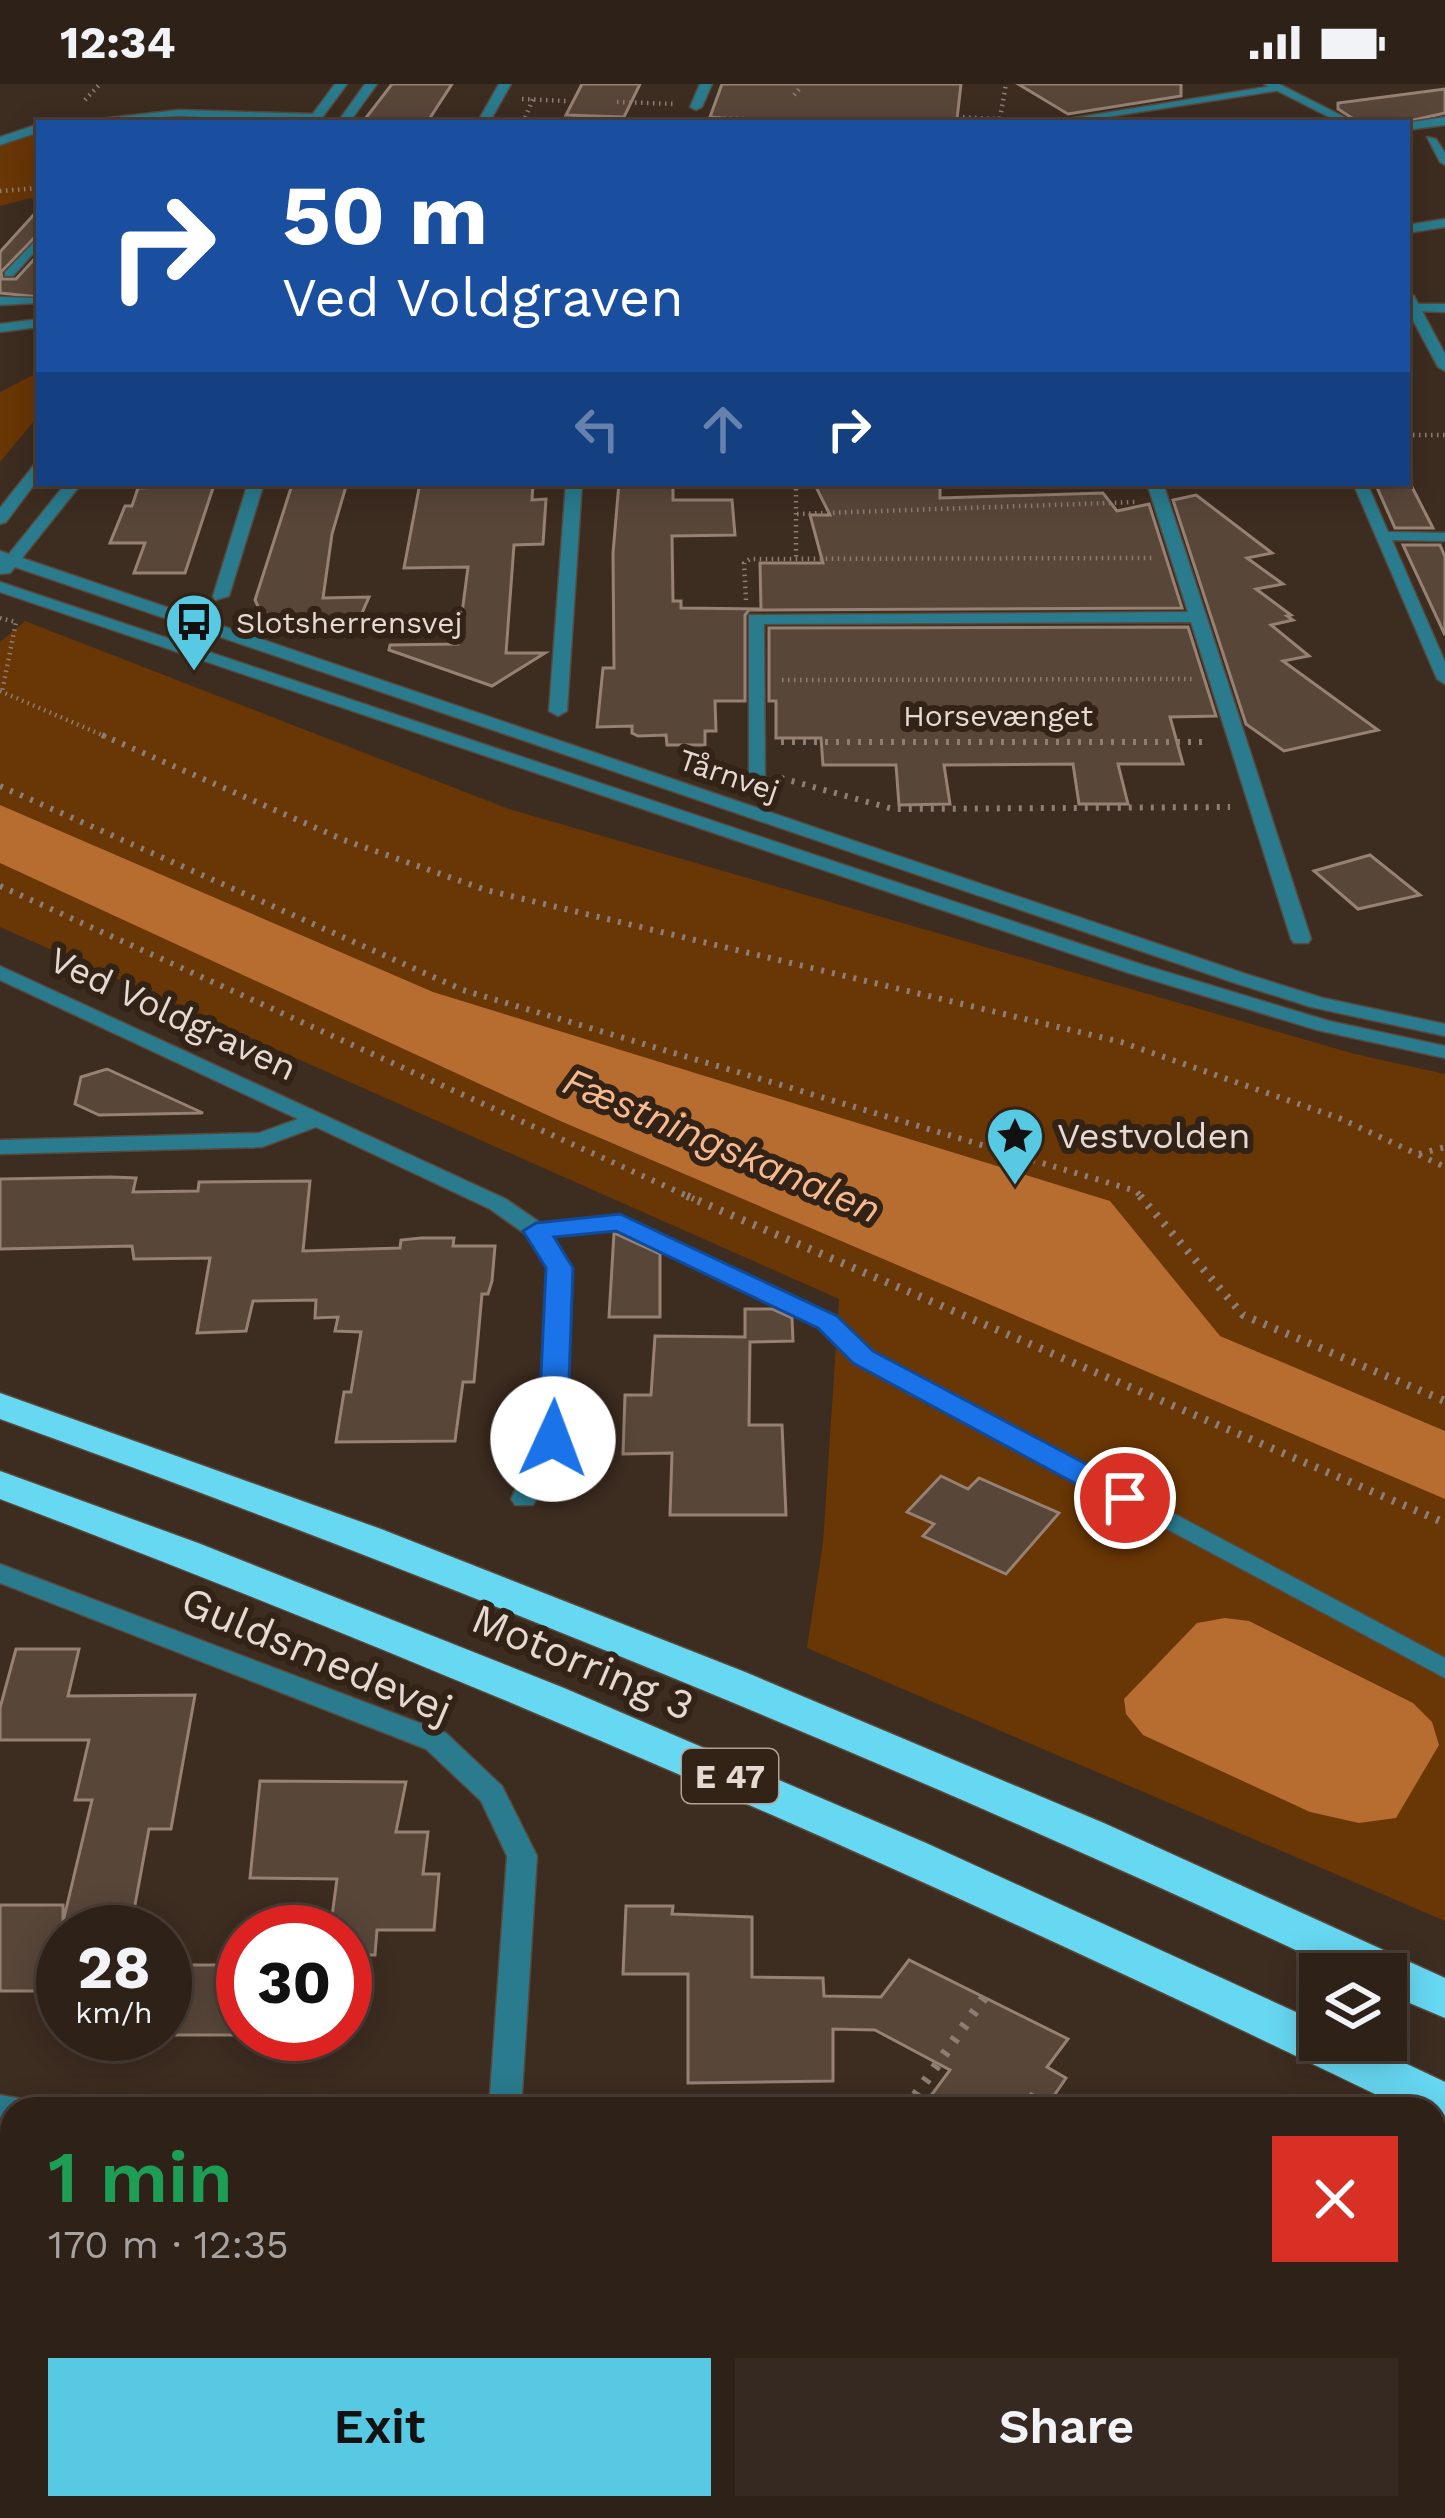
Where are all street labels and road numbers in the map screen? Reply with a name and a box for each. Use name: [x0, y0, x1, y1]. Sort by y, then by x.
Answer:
street label: Horsevænget: [903, 698, 1093, 733]
street label: Tårnvej: [674, 742, 784, 808]
street label: Ved Voldgraven: [43, 938, 303, 1090]
street label: Guldsmedevej: [174, 1576, 460, 1734]
street label: Motorring 3: [465, 1593, 701, 1731]
road number: E 47: [682, 1749, 778, 1803]

